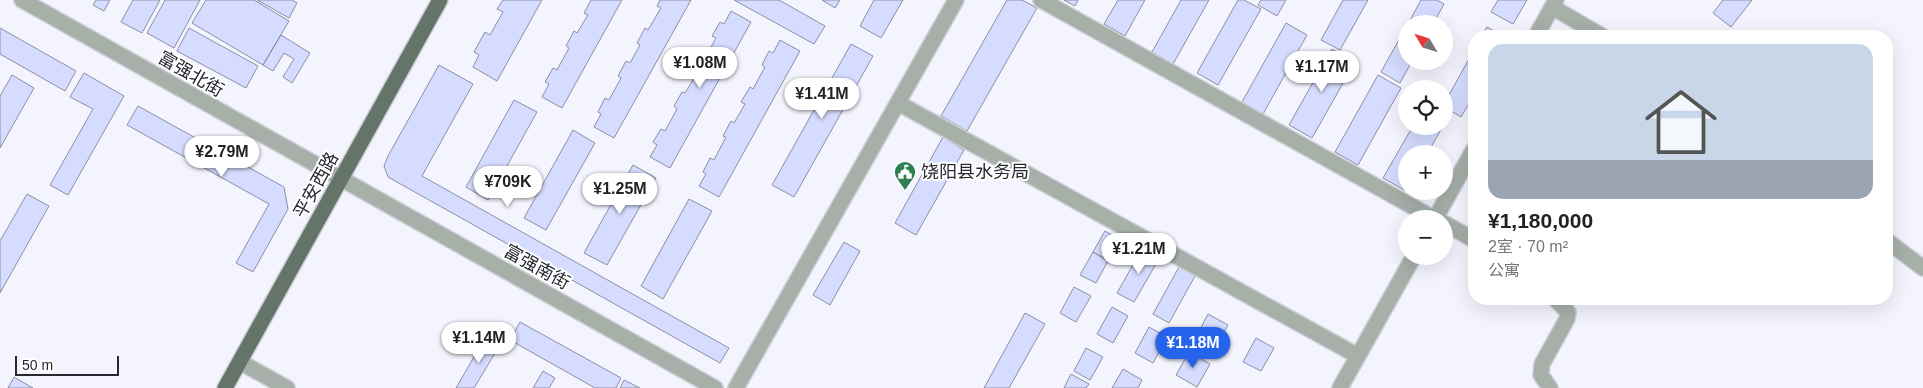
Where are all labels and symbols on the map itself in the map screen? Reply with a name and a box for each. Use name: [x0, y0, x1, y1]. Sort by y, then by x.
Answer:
north arrow: [1398, 15, 1452, 70]
pin: ¥1.08M: [659, 46, 741, 89]
street label: 富强北街: [155, 47, 227, 101]
pin: ¥1.17M: [1281, 51, 1363, 93]
pin: ¥1.41M: [781, 78, 863, 120]
pin: ¥2.79M: [181, 136, 263, 178]
street label: 平安西路: [290, 149, 342, 221]
public building icon: 饶阳县水务局: [893, 160, 917, 191]
place label: 饶阳县水务局: [921, 162, 1029, 182]
pin: ¥709K: [473, 166, 543, 208]
pin: ¥1.25M: [579, 172, 661, 215]
pin: ¥1.21M: [1098, 232, 1180, 275]
street label: 富强南街: [501, 241, 573, 293]
pin: ¥1.14M: [438, 322, 520, 364]
pin: ¥1.18M: [1152, 326, 1234, 369]
scale bar: [15, 353, 119, 376]

